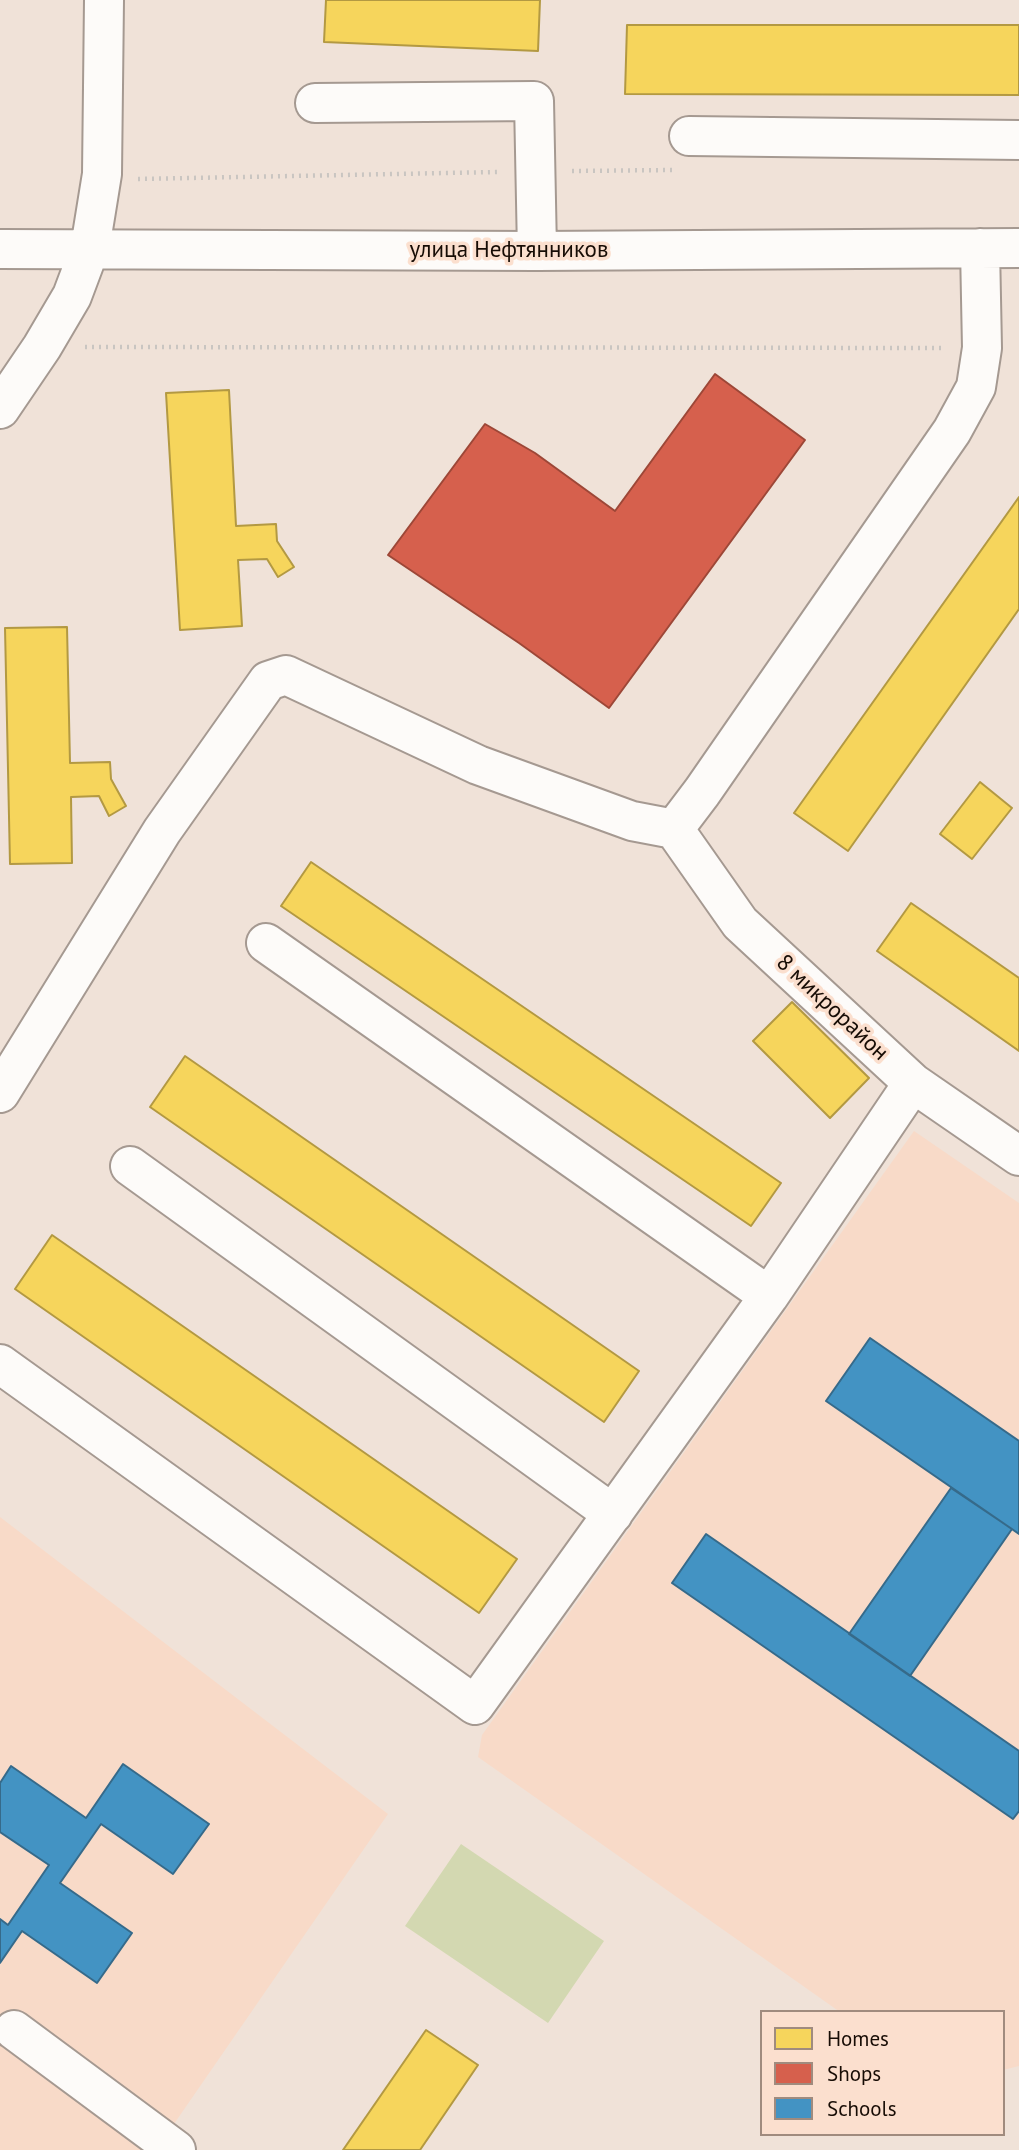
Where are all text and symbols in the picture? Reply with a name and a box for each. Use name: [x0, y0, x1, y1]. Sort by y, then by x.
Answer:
street label: улица Нефтянников: [410, 236, 608, 264]
street label: 8 микрорайон: [770, 949, 894, 1067]
legend: [760, 2010, 1005, 2136]
text: Homes: [827, 2025, 889, 2052]
text: Shops: [827, 2060, 881, 2087]
text: Schools: [827, 2095, 897, 2122]

